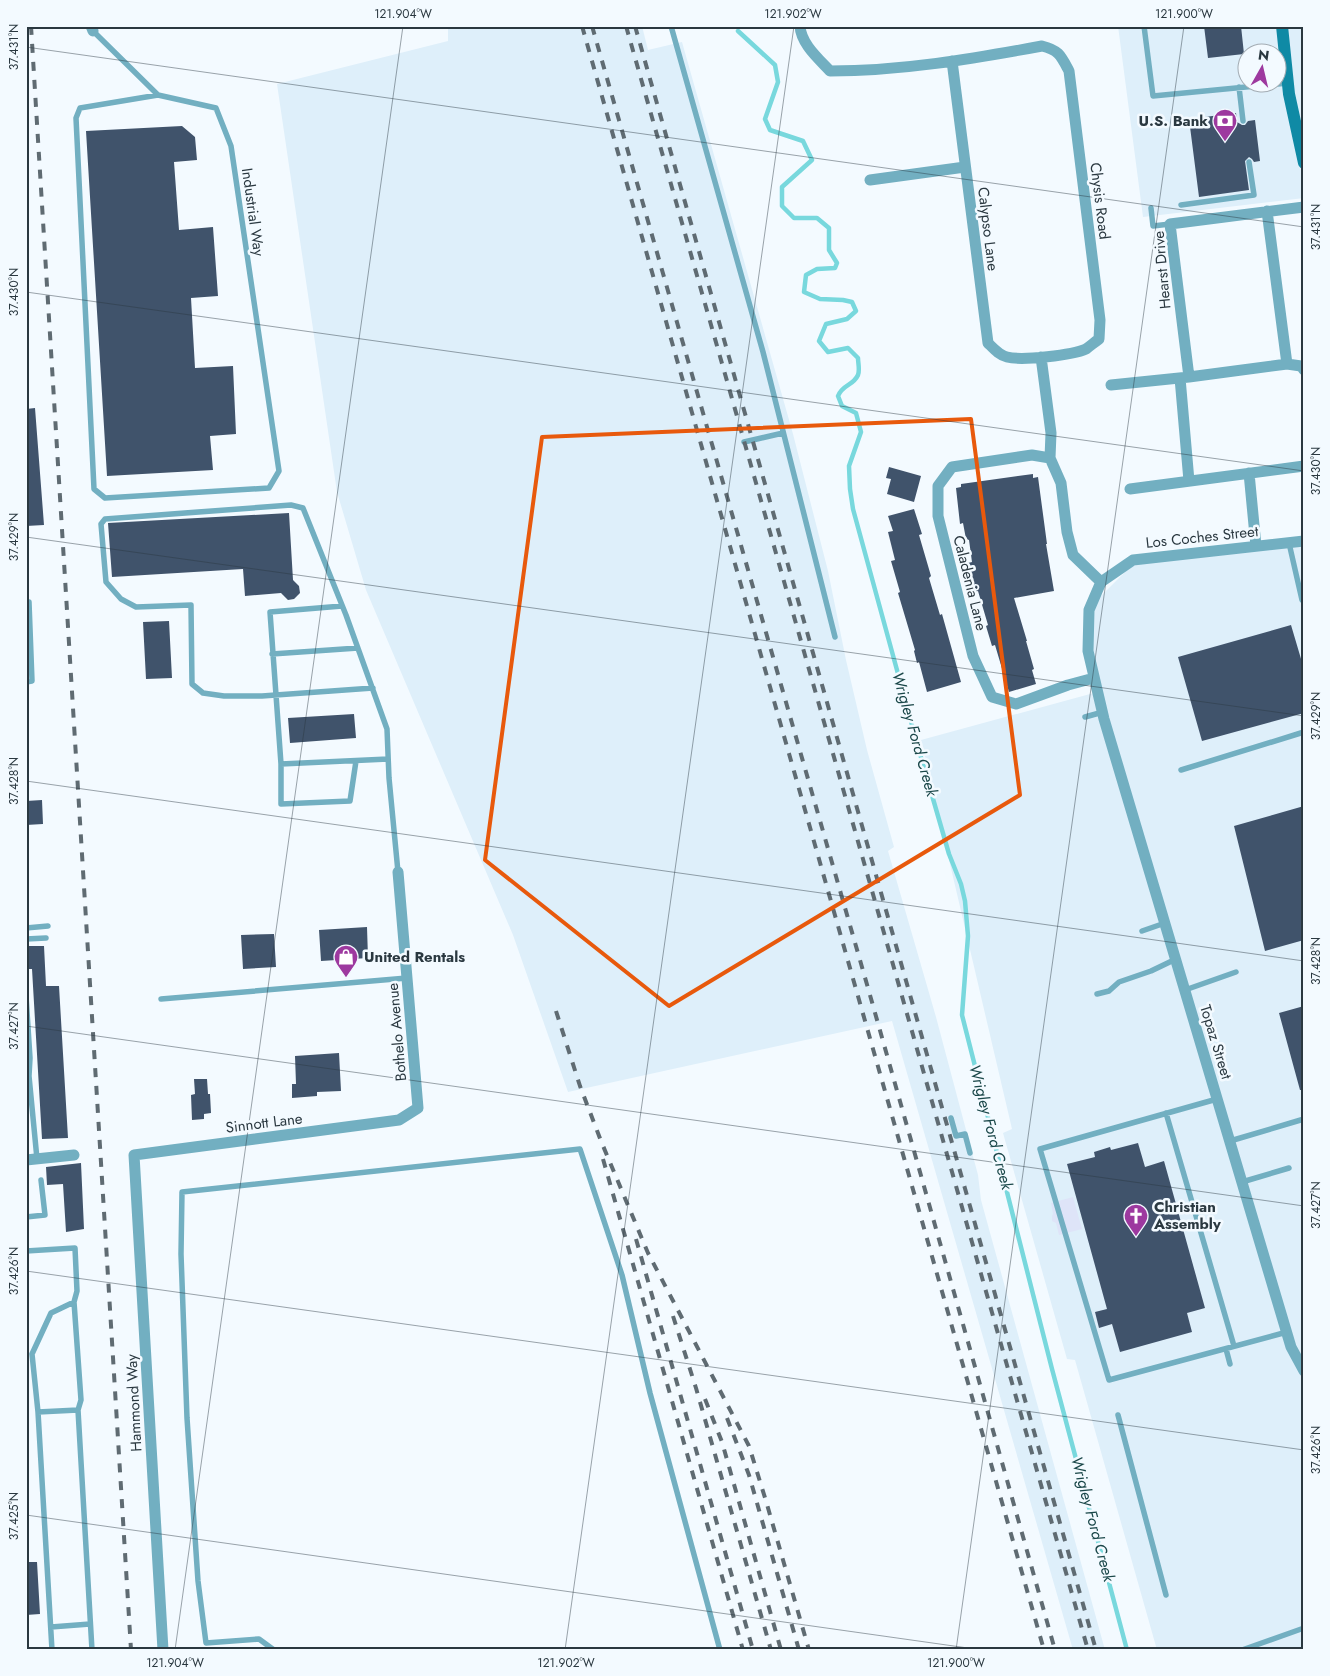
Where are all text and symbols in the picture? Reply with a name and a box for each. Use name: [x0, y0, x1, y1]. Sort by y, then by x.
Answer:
text: 121.904°W: [374, 5, 432, 23]
text: 121.902°W: [764, 5, 822, 23]
text: 121.900°W: [1155, 5, 1213, 23]
text: 37.431°N: [5, 24, 23, 70]
north arrow: [1238, 42, 1288, 92]
text: N: [1257, 44, 1271, 66]
bank icon: U.S. Bank: [1212, 108, 1238, 142]
place label: U.S. Bank: [1139, 110, 1208, 132]
street label: Chysis Road: [1084, 161, 1116, 241]
street label: Industrial Way: [236, 166, 270, 258]
street label: Calypso Lane: [972, 186, 1004, 272]
text: 37.431°N: [1307, 204, 1325, 250]
street label: Hearst Drive: [1148, 230, 1176, 310]
text: 37.430°N: [5, 268, 23, 316]
text: 37.430°N: [1307, 447, 1325, 495]
text: 37.429°N: [5, 513, 23, 561]
street label: Los Coches Street: [1145, 520, 1260, 554]
street label: Caladenia Lane: [948, 533, 993, 633]
water label: Wrigley Ford Creek: [886, 669, 944, 800]
text: 37.429°N: [1307, 692, 1325, 740]
text: 37.428°N: [5, 757, 23, 805]
text: 37.428°N: [1307, 937, 1325, 985]
shop icon: United Rentals: [333, 944, 359, 978]
place label: United Rentals: [364, 946, 465, 968]
street label: Bothelo Avenue: [382, 982, 412, 1082]
text: 37.427°N: [5, 1002, 23, 1050]
street label: Topaz Street: [1194, 1002, 1238, 1082]
water label: Wrigley Ford Creek: [963, 1062, 1019, 1193]
street label: Sinnott Lane: [224, 1107, 304, 1139]
text: 37.427°N: [1307, 1181, 1325, 1229]
place label: Christian Assembly: [1153, 1196, 1221, 1235]
church icon: Christian Assembly: [1123, 1203, 1149, 1237]
text: 37.426°N: [5, 1247, 23, 1295]
street label: Hammond Way: [120, 1353, 148, 1452]
text: 37.426°N: [1307, 1426, 1325, 1474]
water label: Wrigley Ford Creek: [1065, 1454, 1121, 1585]
text: 37.425°N: [5, 1492, 23, 1540]
text: 121.904°W: [146, 1654, 204, 1672]
text: 121.902°W: [537, 1654, 595, 1672]
text: 121.900°W: [927, 1654, 985, 1672]

